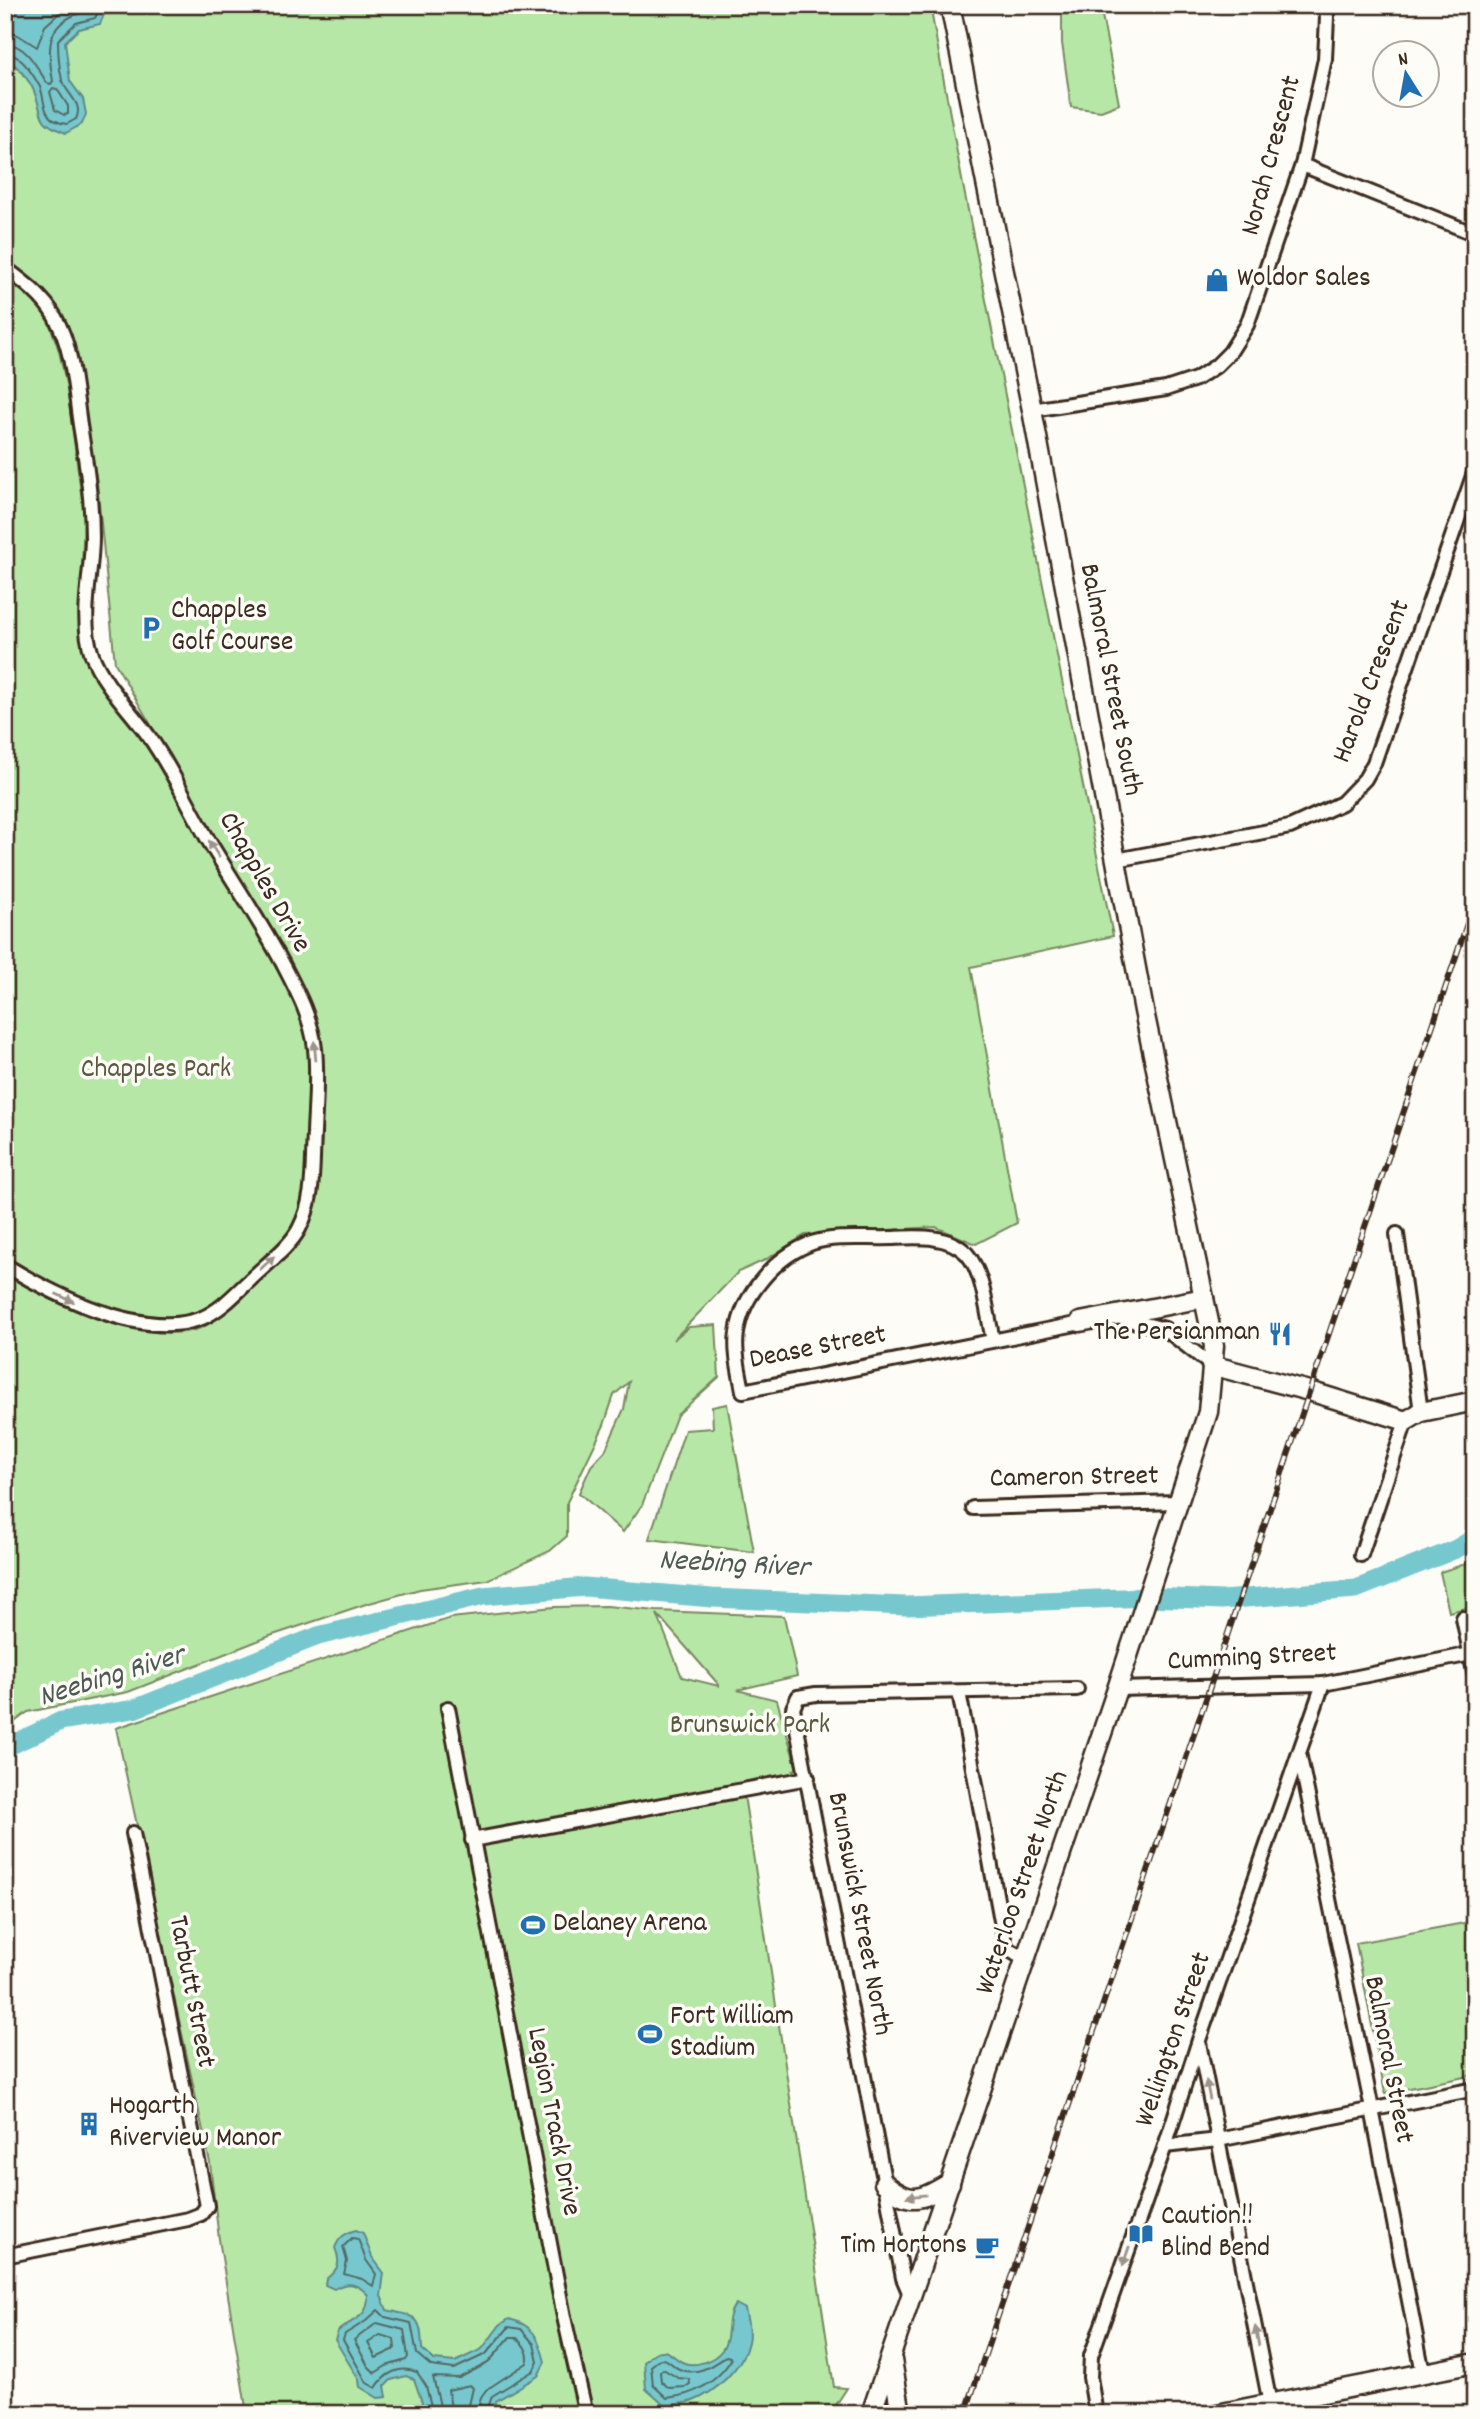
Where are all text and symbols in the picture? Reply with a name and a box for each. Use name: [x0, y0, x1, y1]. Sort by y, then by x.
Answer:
north arrow: [1372, 38, 1442, 108]
text: N: [1396, 47, 1411, 75]
street label: Norah Crescent: [1232, 72, 1314, 240]
place label: Woldor Sales: [1237, 260, 1371, 300]
shop icon: Woldor Sales: [1203, 266, 1231, 294]
street label: Balmoral Street South: [1067, 560, 1151, 800]
place label: Chapples Golf Course: [171, 592, 293, 664]
street label: Harold Crescent: [1324, 595, 1422, 769]
parking icon: Chapples Golf Course: [137, 614, 165, 642]
street label: Chapples Drive: [206, 805, 320, 961]
one-way arrow: [208, 839, 220, 858]
one-way arrow: [309, 1040, 320, 1062]
park label: Chapples Park: [81, 1051, 231, 1091]
one-way arrow: [258, 1255, 276, 1271]
one-way arrow: [55, 1292, 75, 1304]
place label: The Persianman: [1094, 1314, 1260, 1354]
street label: Dease Street: [746, 1316, 890, 1382]
restaurant icon: The Persianman: [1266, 1320, 1294, 1348]
street label: Cameron Street: [989, 1458, 1159, 1500]
water label: Neebing River: [658, 1541, 813, 1592]
water label: Neebing River: [34, 1635, 193, 1721]
street label: Cumming Street: [1166, 1635, 1338, 1683]
park label: Brunswick Park: [670, 1707, 830, 1747]
street label: Waterloo Street North: [967, 1766, 1081, 2000]
street label: Brunswick Street North: [815, 1789, 901, 2039]
place label: Delaney Arena: [553, 1905, 708, 1945]
sports icon: Delaney Arena: [519, 1911, 547, 1939]
street label: Tarbutt Street: [156, 1913, 224, 2071]
street label: Wellington Street: [1126, 1947, 1224, 2133]
street label: Balmoral Street: [1351, 1973, 1423, 2147]
place label: Fort William Stadium: [670, 1998, 794, 2070]
sports icon: Fort William Stadium: [636, 2020, 664, 2048]
street label: Legion Track Drive: [514, 2025, 590, 2219]
one-way arrow: [1203, 2079, 1214, 2101]
place label: Hogarth Riverview Manor: [109, 2088, 282, 2160]
building icon: Hogarth Riverview Manor: [75, 2110, 103, 2138]
one-way arrow: [905, 2190, 927, 2201]
place label: Caution!! Blind Bend: [1161, 2198, 1270, 2270]
library icon: Caution!! Blind Bend: [1127, 2220, 1155, 2248]
place label: Tim Hortons: [840, 2227, 967, 2267]
cafe icon: Tim Hortons: [973, 2233, 1001, 2261]
one-way arrow: [1120, 2246, 1131, 2267]
one-way arrow: [1251, 2325, 1262, 2347]

